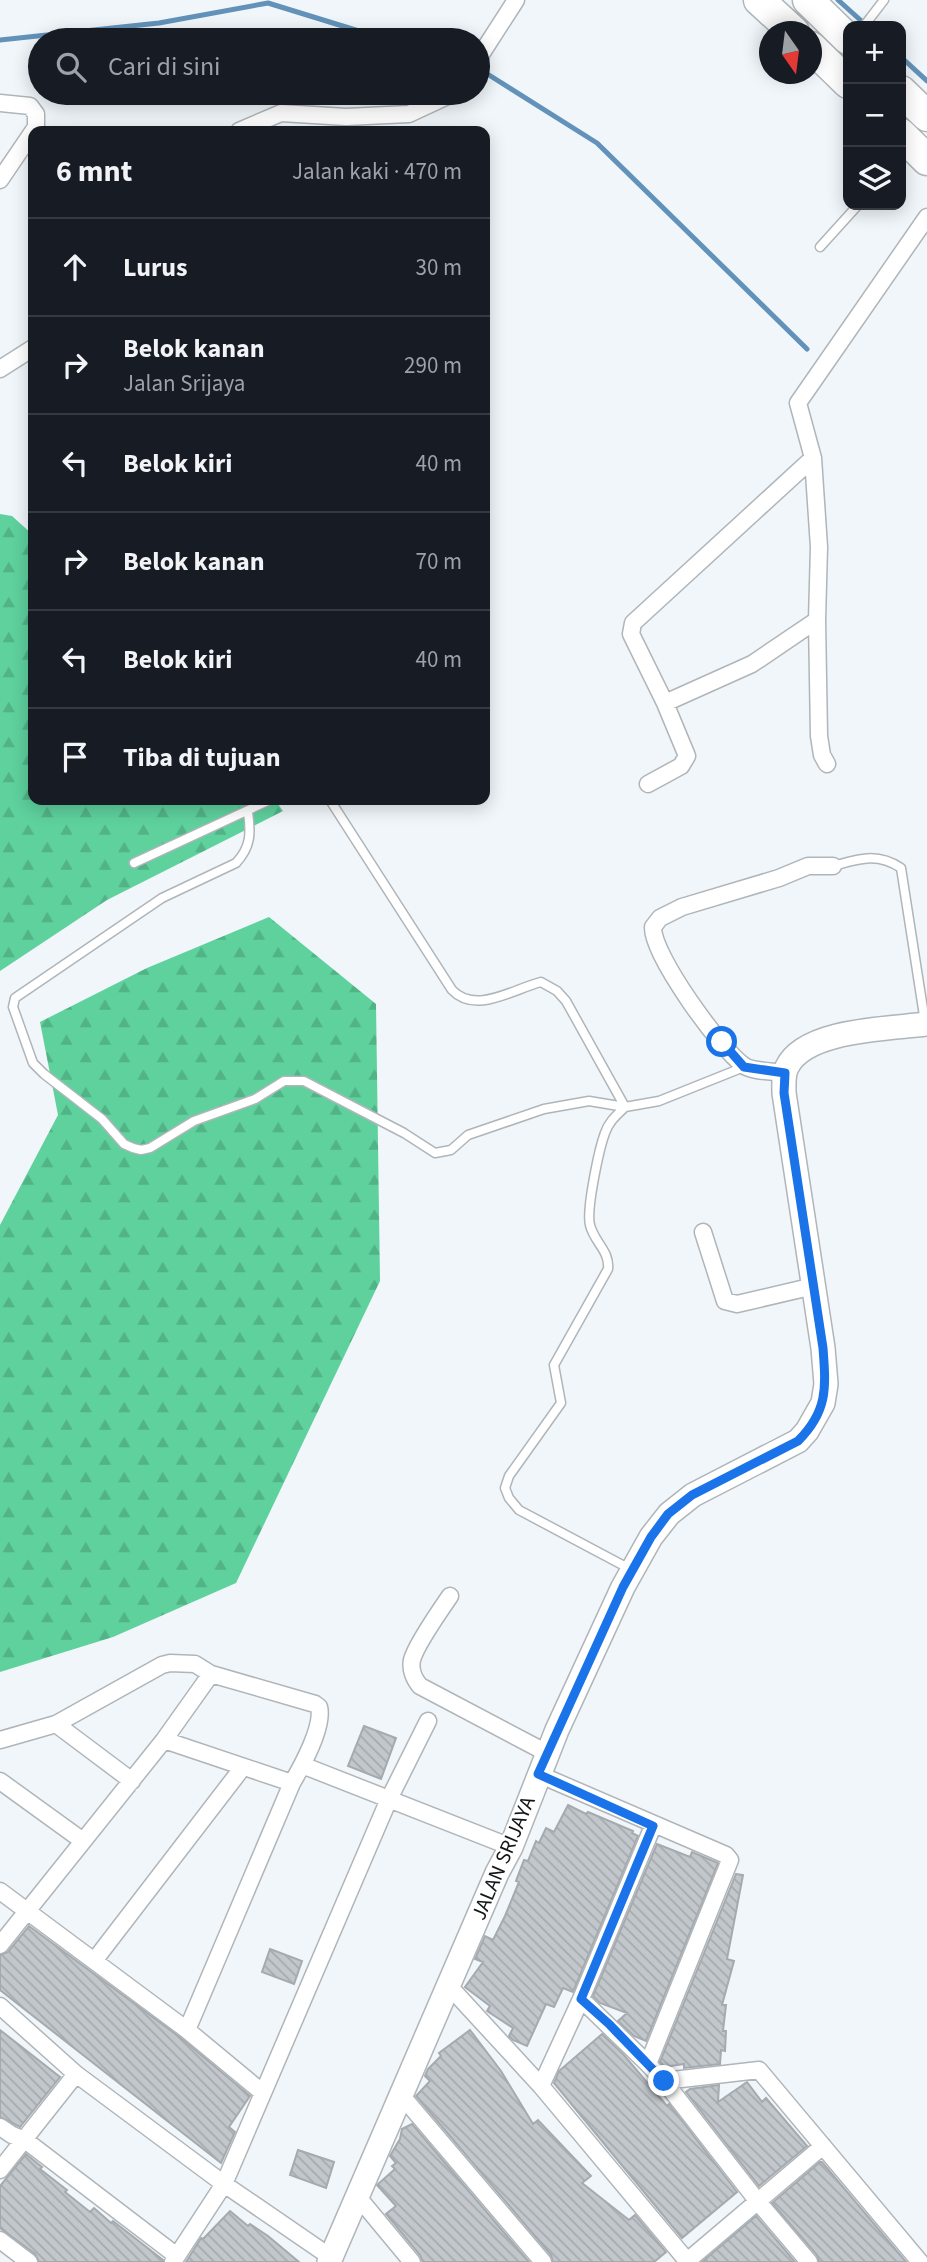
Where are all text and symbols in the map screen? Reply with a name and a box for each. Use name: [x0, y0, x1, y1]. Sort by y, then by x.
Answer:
north arrow: [759, 21, 822, 84]
map controls: [843, 21, 906, 210]
button: +: [843, 21, 906, 84]
search box: [28, 28, 490, 105]
icon: search: [52, 48, 90, 86]
text: Cari di sini: [108, 48, 221, 85]
button: −: [843, 84, 906, 147]
button: layers: [843, 147, 906, 210]
text: 6 mnt: [56, 150, 132, 193]
text: Jalan kaki · 470 m: [292, 155, 462, 188]
icon: ahead: [56, 248, 94, 286]
text: Lurus: [123, 249, 188, 286]
text: 30 m: [415, 251, 462, 284]
text: Belok kanan: [123, 330, 265, 367]
icon: right: [56, 346, 94, 384]
text: 290 m: [404, 349, 462, 382]
text: Jalan Srijaya: [123, 367, 245, 400]
icon: left: [56, 444, 94, 482]
text: Belok kiri: [123, 445, 232, 482]
text: 40 m: [415, 447, 462, 480]
icon: right: [56, 542, 94, 580]
text: Belok kanan: [123, 543, 265, 580]
text: 70 m: [415, 545, 462, 578]
icon: left: [56, 640, 94, 678]
text: Belok kiri: [123, 641, 232, 678]
text: 40 m: [415, 643, 462, 676]
icon: arrive: [56, 738, 94, 776]
text: Tiba di tujuan: [123, 739, 281, 776]
route start: [706, 1026, 737, 1057]
street label: JALAN SRIJAYA: [463, 1791, 543, 1925]
route end: [648, 2065, 679, 2096]

